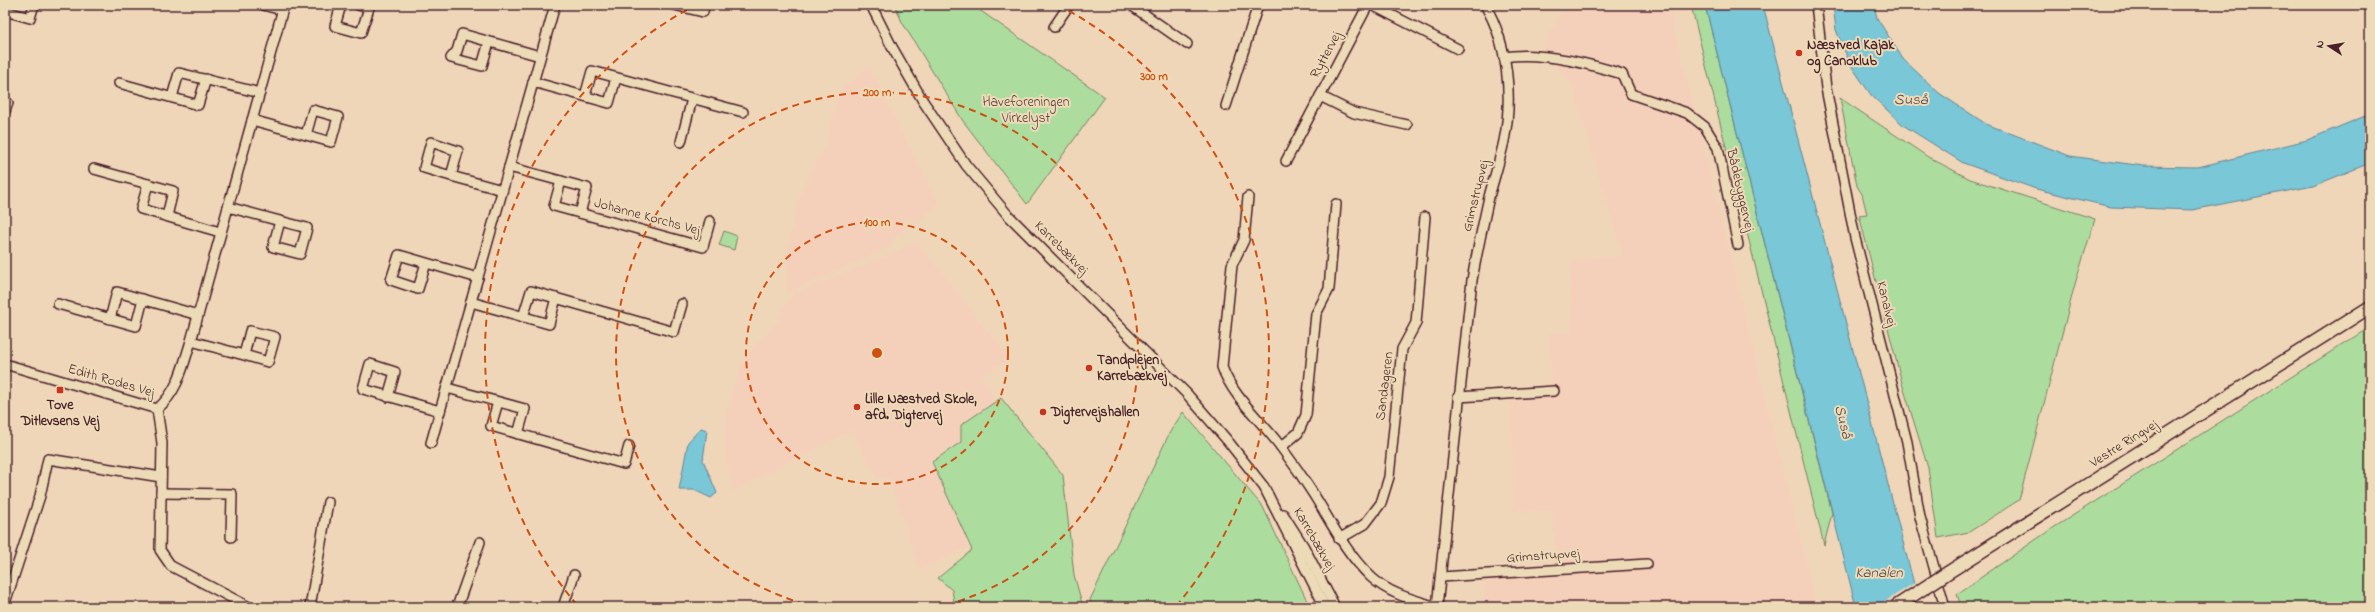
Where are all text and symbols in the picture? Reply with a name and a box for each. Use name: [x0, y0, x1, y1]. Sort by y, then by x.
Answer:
north arrow: [2309, 26, 2349, 66]
street label: Ryttervej: [1305, 27, 1349, 83]
place label: Næstved Kajak og Canoklub: [1807, 35, 1895, 74]
text: N: [2312, 39, 2329, 49]
marker: Næstved Kajak og Canoklub: [1794, 48, 1804, 58]
text: 300 m: [1139, 68, 1169, 86]
text: 200 m: [862, 84, 892, 102]
water label: Suså: [1894, 89, 1929, 111]
park label: Haveforeningen Virkelyst: [982, 92, 1070, 130]
street label: Bådebyggervej: [1719, 146, 1760, 235]
street label: Grimstrupvej: [1457, 157, 1495, 234]
street label: Johanne Korchs Vej: [592, 193, 704, 242]
text: 100 m: [864, 214, 891, 232]
street label: Karrebækvej: [1029, 216, 1094, 281]
street label: Kanalvej: [1870, 279, 1902, 330]
centre of rings: [870, 346, 884, 360]
place label: Tandplejen Karrebækvej: [1097, 350, 1168, 387]
street label: Sandageren: [1370, 350, 1401, 422]
street label: Edith Rodes Vej: [65, 359, 158, 404]
marker: Tandplejen Karrebækvej: [1084, 363, 1094, 373]
marker: Tove Ditlevsens Vej: [55, 385, 65, 395]
place label: Lille Næstved Skole, afd. Digtervej: [865, 389, 977, 428]
place label: Tove Ditlevsens Vej: [20, 395, 100, 432]
marker: Lille Næstved Skole, afd. Digtervej: [852, 402, 862, 412]
place label: Digtervejshallen: [1050, 402, 1140, 425]
water label: Suså: [1828, 403, 1858, 442]
marker: Digtervejshallen: [1038, 407, 1048, 417]
street label: Vestre Ringvej: [2085, 414, 2164, 475]
street label: Karrebækvej: [1288, 504, 1341, 575]
street label: Grimstrupvej: [1506, 543, 1581, 569]
water label: Kanalen: [1855, 562, 1903, 584]

